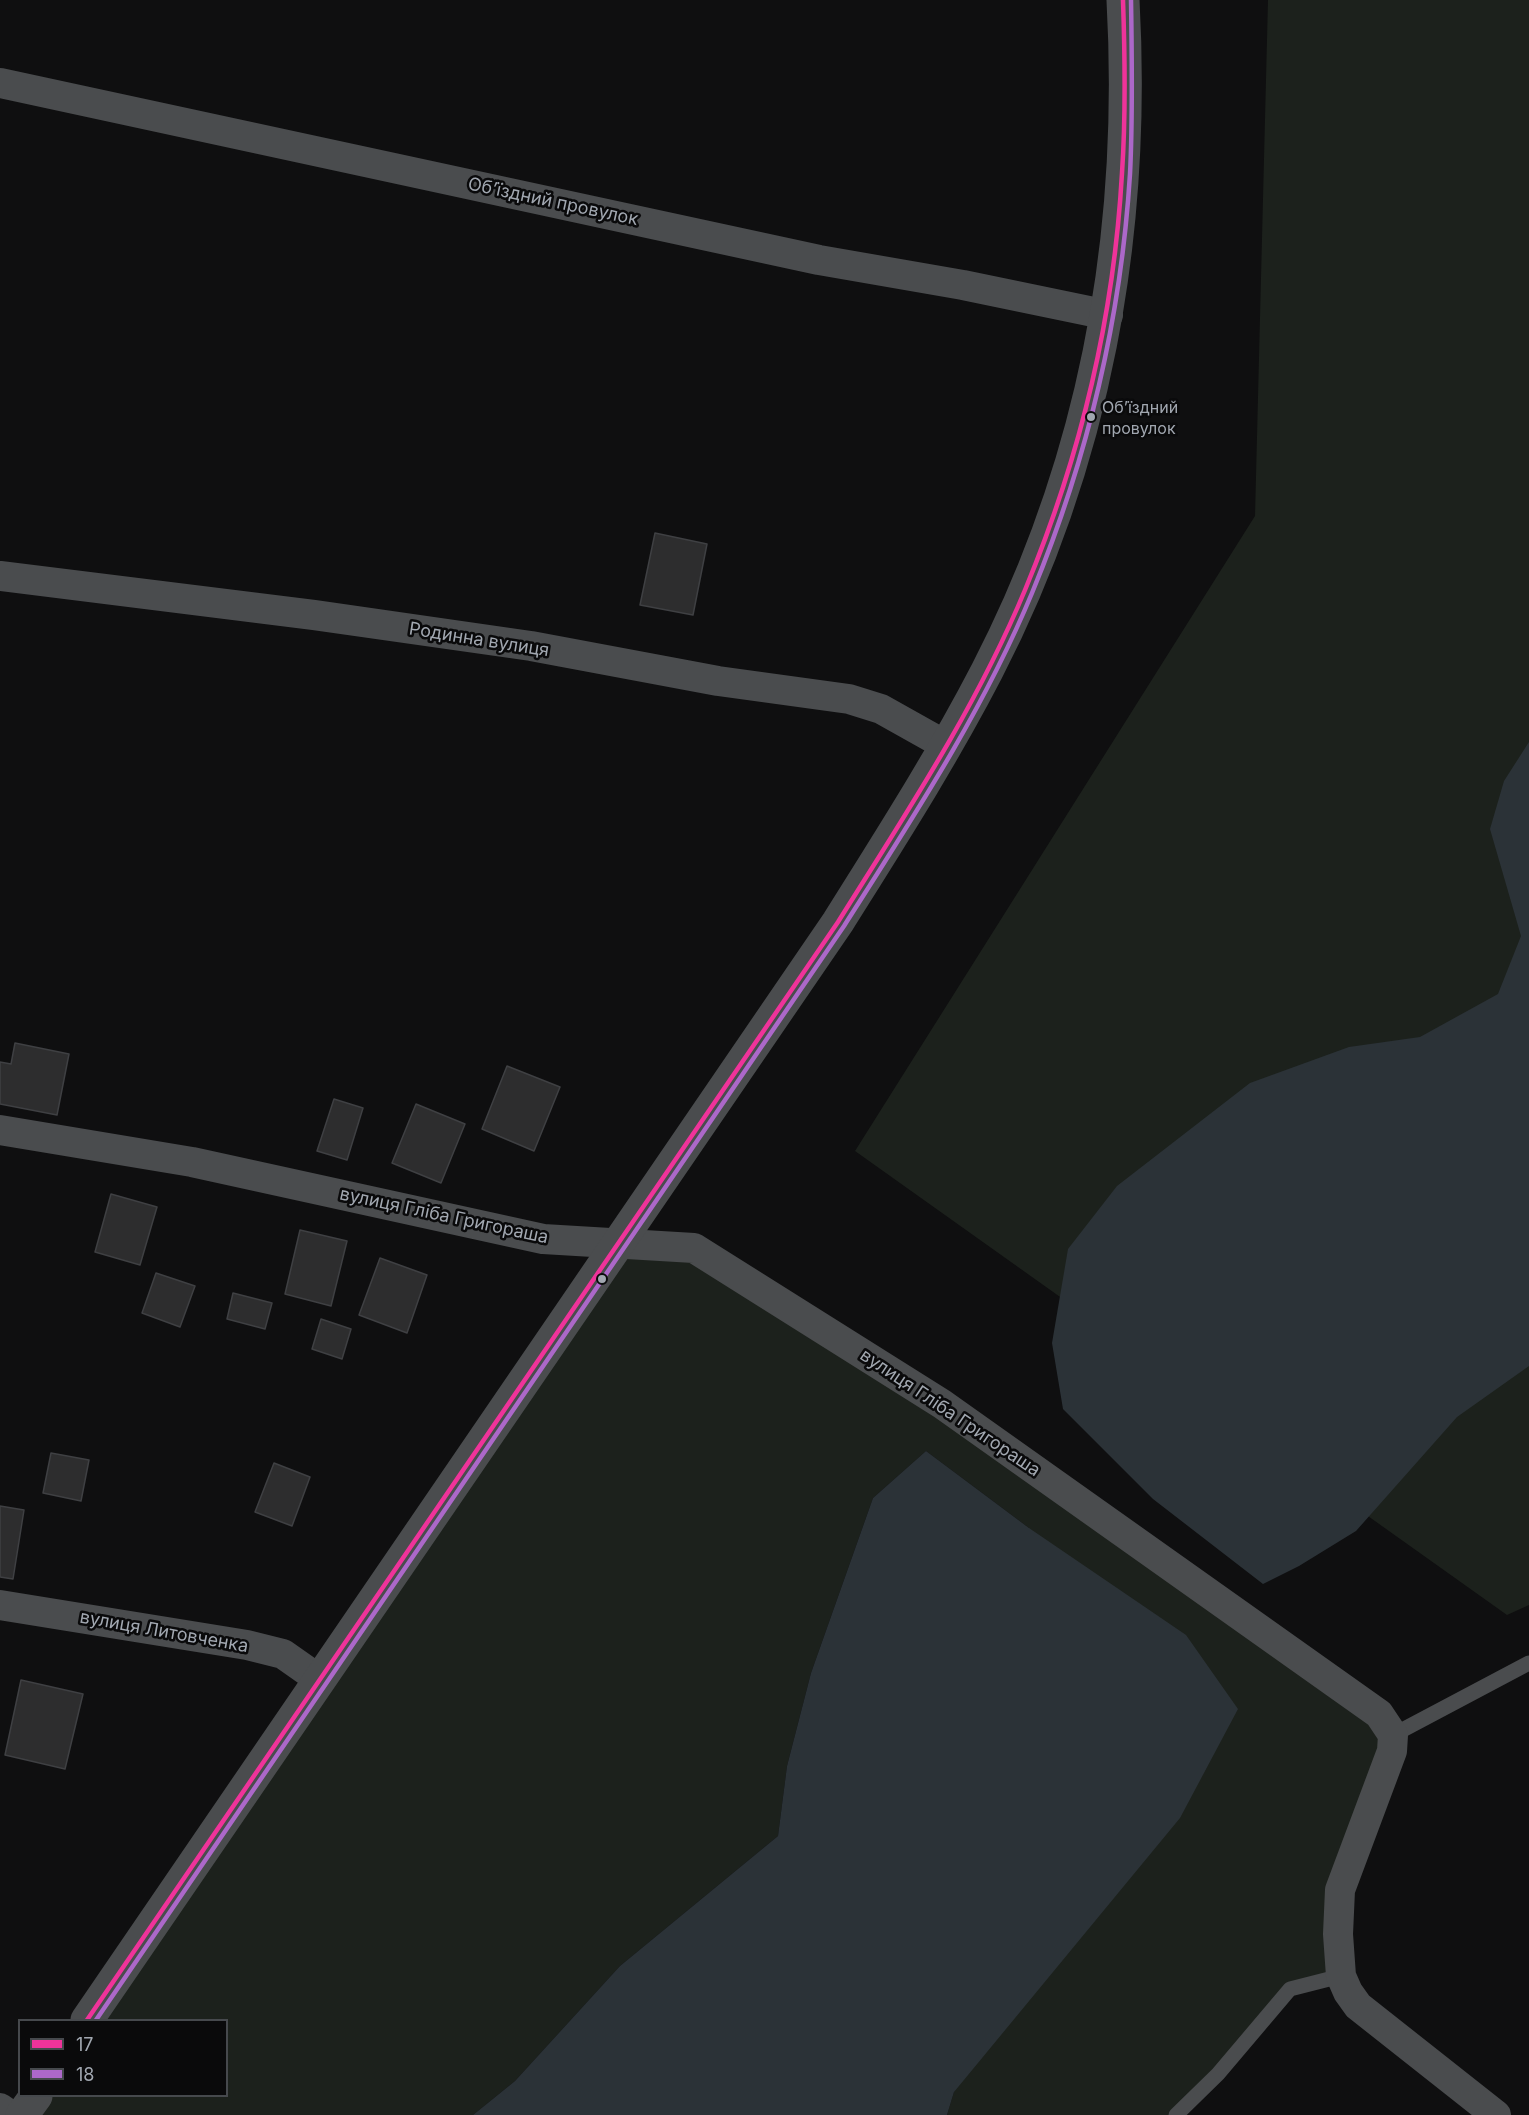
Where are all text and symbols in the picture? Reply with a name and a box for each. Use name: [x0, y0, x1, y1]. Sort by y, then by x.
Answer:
street label: Обʼїздний провулок: [466, 173, 640, 231]
place label: Об’їздний провулок: [1102, 398, 1178, 436]
marker: Об’їздний провулок: [1085, 411, 1097, 423]
street label: Родинна вулиця: [407, 618, 551, 662]
street label: вулиця Гліба Григораша: [338, 1183, 550, 1249]
unlabelled marker: [596, 1273, 608, 1285]
street label: вулиця Гліба Григораша: [856, 1345, 1044, 1481]
street label: вулиця Литовченка: [78, 1607, 250, 1657]
legend: [18, 2019, 228, 2097]
text: 17: [76, 2034, 94, 2055]
text: 18: [76, 2064, 94, 2085]

